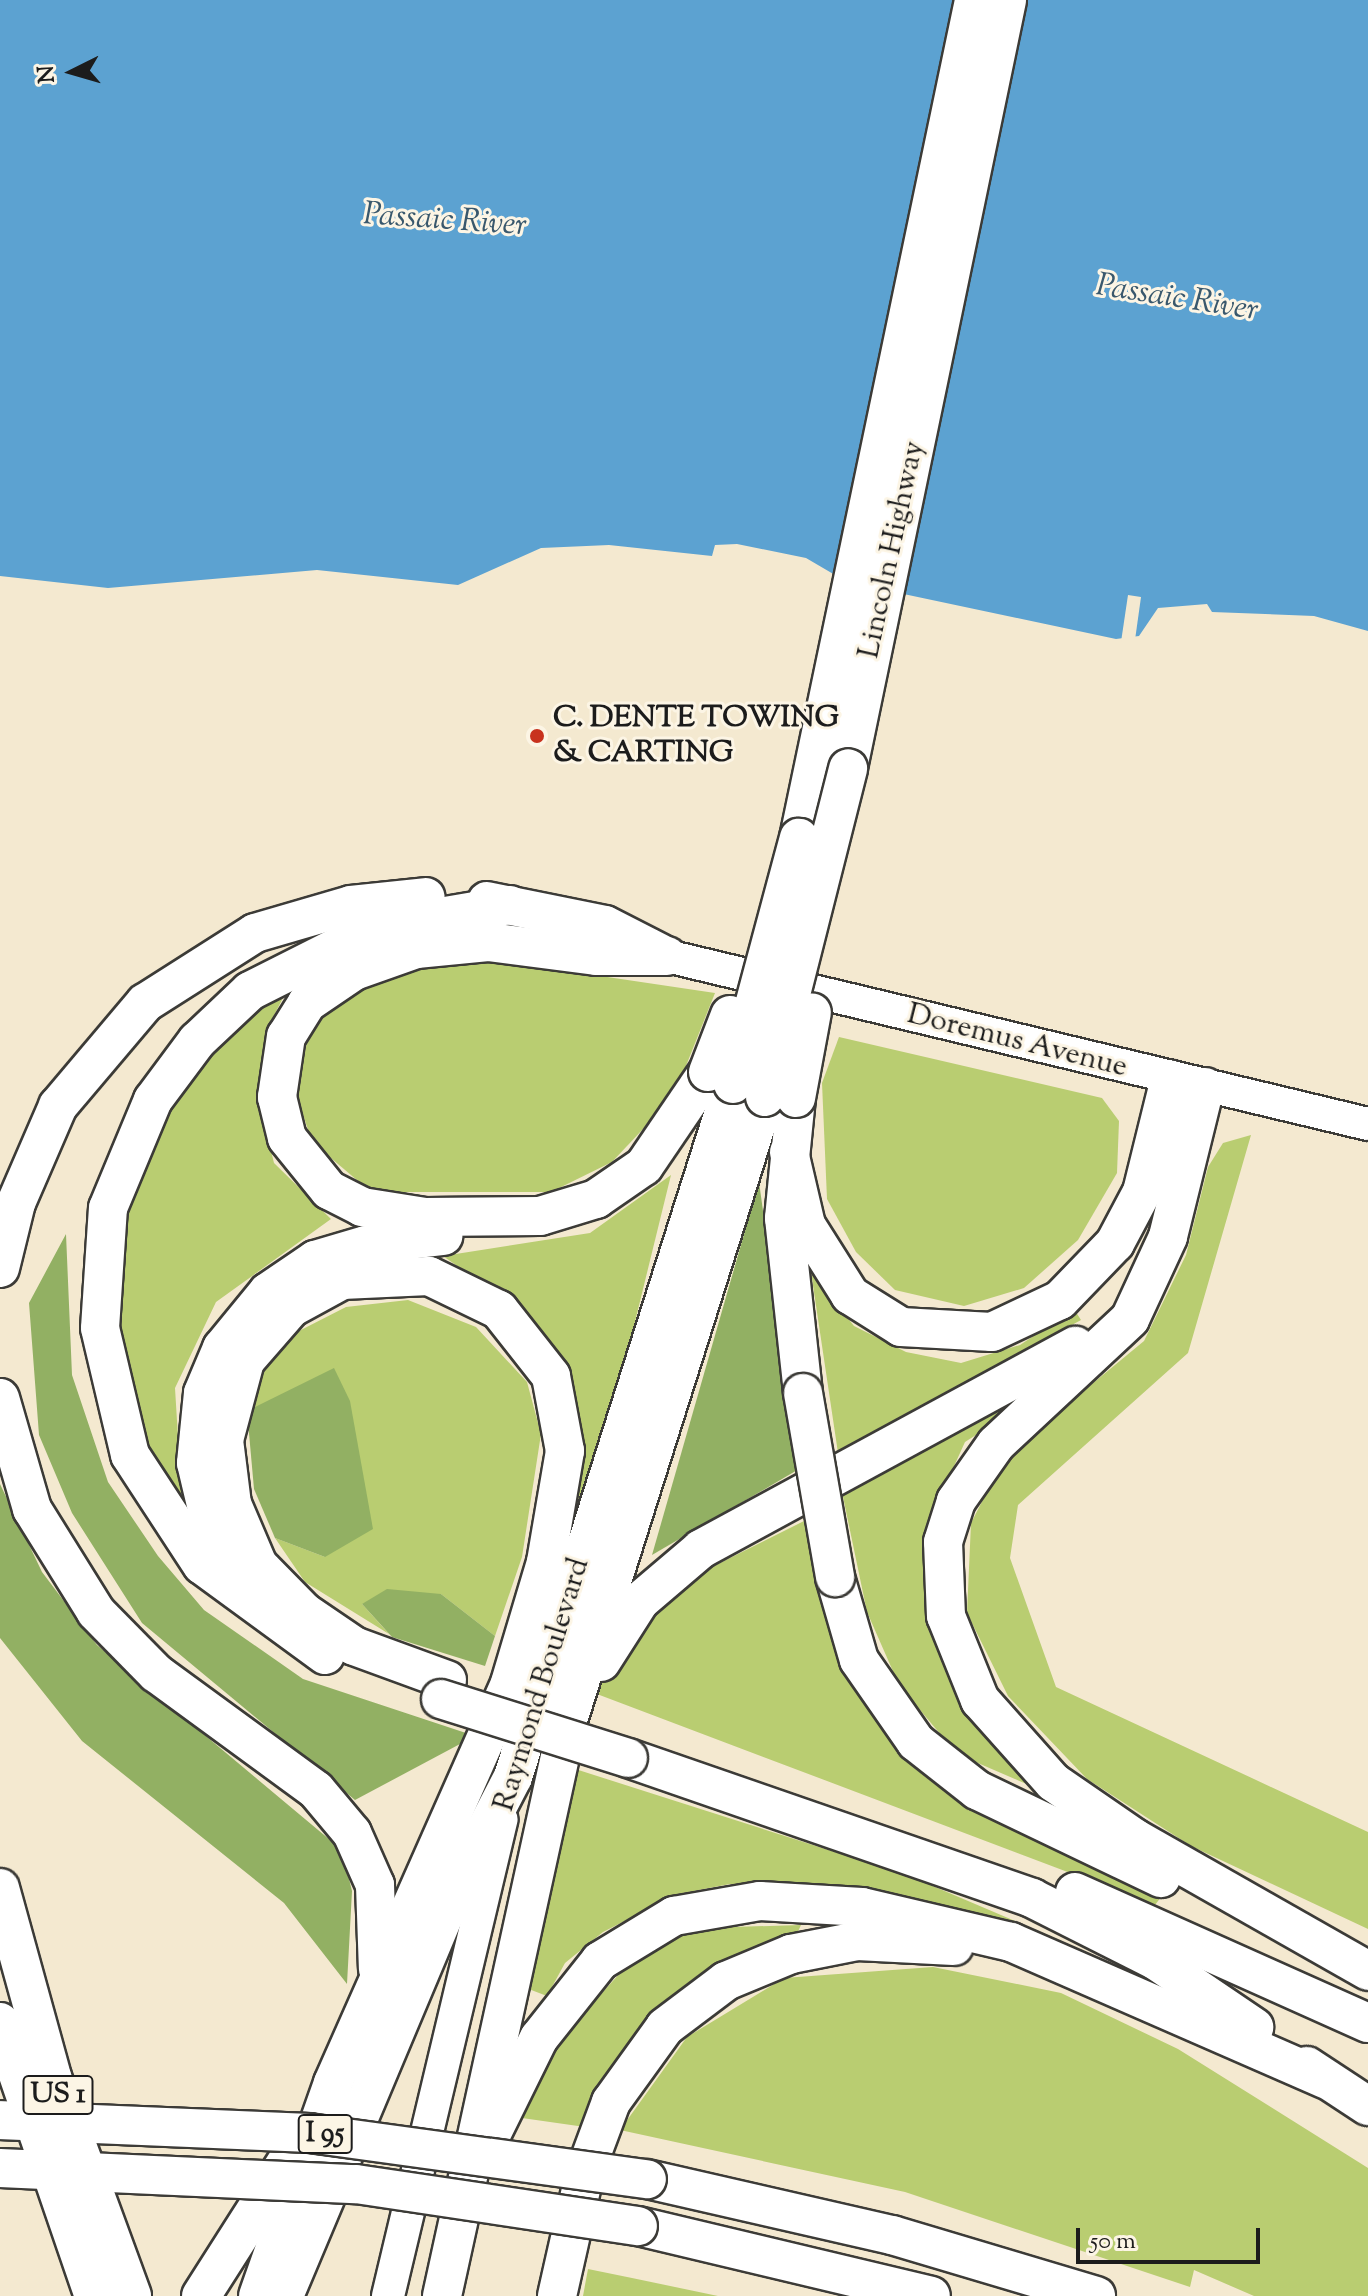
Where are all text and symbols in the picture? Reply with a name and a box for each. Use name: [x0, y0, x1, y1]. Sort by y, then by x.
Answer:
north arrow: [32, 32, 112, 112]
text: N: [31, 64, 65, 84]
water label: Passaic River: [362, 196, 528, 246]
water label: Passaic River: [1093, 267, 1261, 331]
street label: Lincoln Highway: [852, 438, 934, 662]
place label: C. DENTE TOWING & CARTING: [553, 701, 839, 772]
marker: C. DENTE TOWING & CARTING: [528, 727, 546, 745]
street label: Doremus Avenue: [903, 997, 1131, 1087]
street label: Raymond Boulevard: [487, 1554, 599, 1816]
road number: US 1: [22, 2071, 94, 2119]
road number: I 95: [297, 2110, 353, 2158]
scale bar: [1080, 2212, 1264, 2262]
text: 50 m: [1090, 2225, 1136, 2259]

